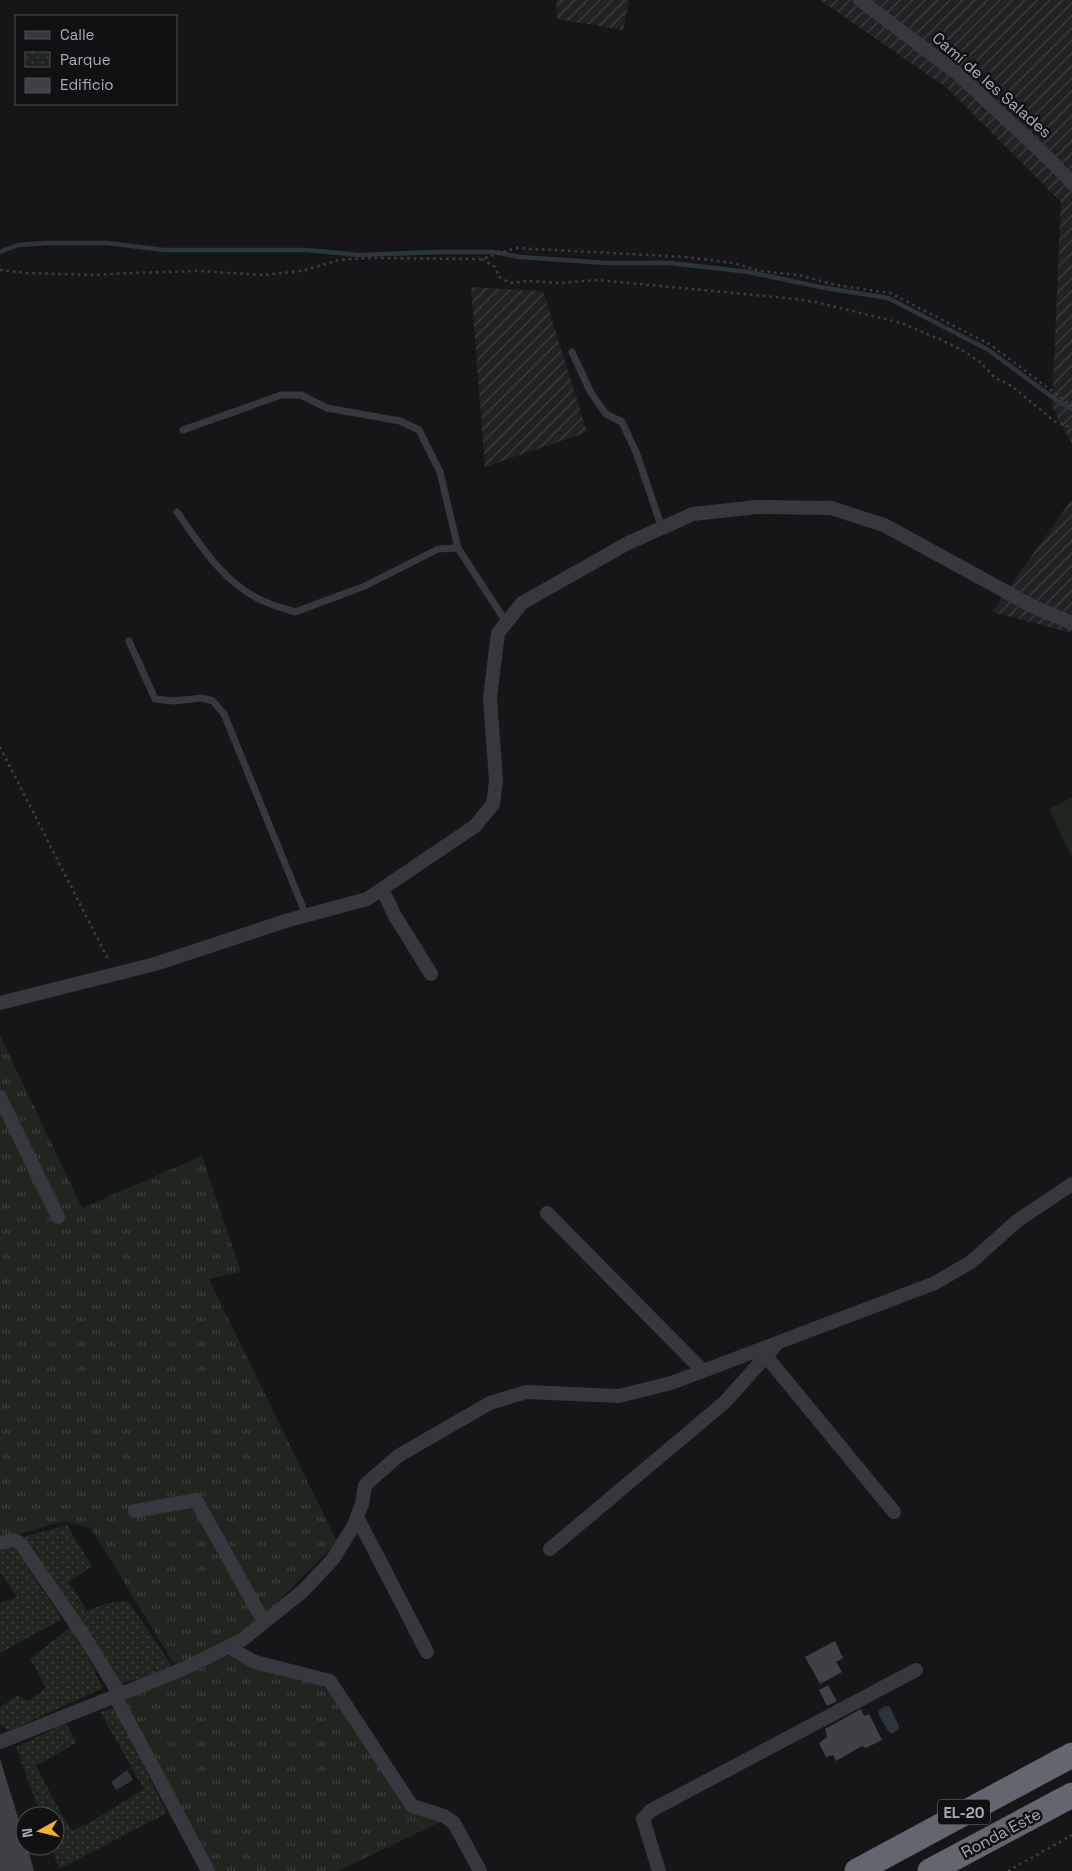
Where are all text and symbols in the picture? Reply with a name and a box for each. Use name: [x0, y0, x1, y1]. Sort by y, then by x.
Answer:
legend: [15, 15, 178, 105]
text: Calle: [60, 25, 95, 44]
street label: Camí de les Salades: [928, 27, 1056, 143]
text: Parque: [60, 50, 111, 69]
text: Edificio: [60, 75, 114, 94]
road number: EL-20: [938, 1800, 990, 1824]
street label: Ronda Este: [958, 1803, 1044, 1863]
north arrow: [15, 1806, 65, 1856]
text: N: [18, 1827, 37, 1839]

